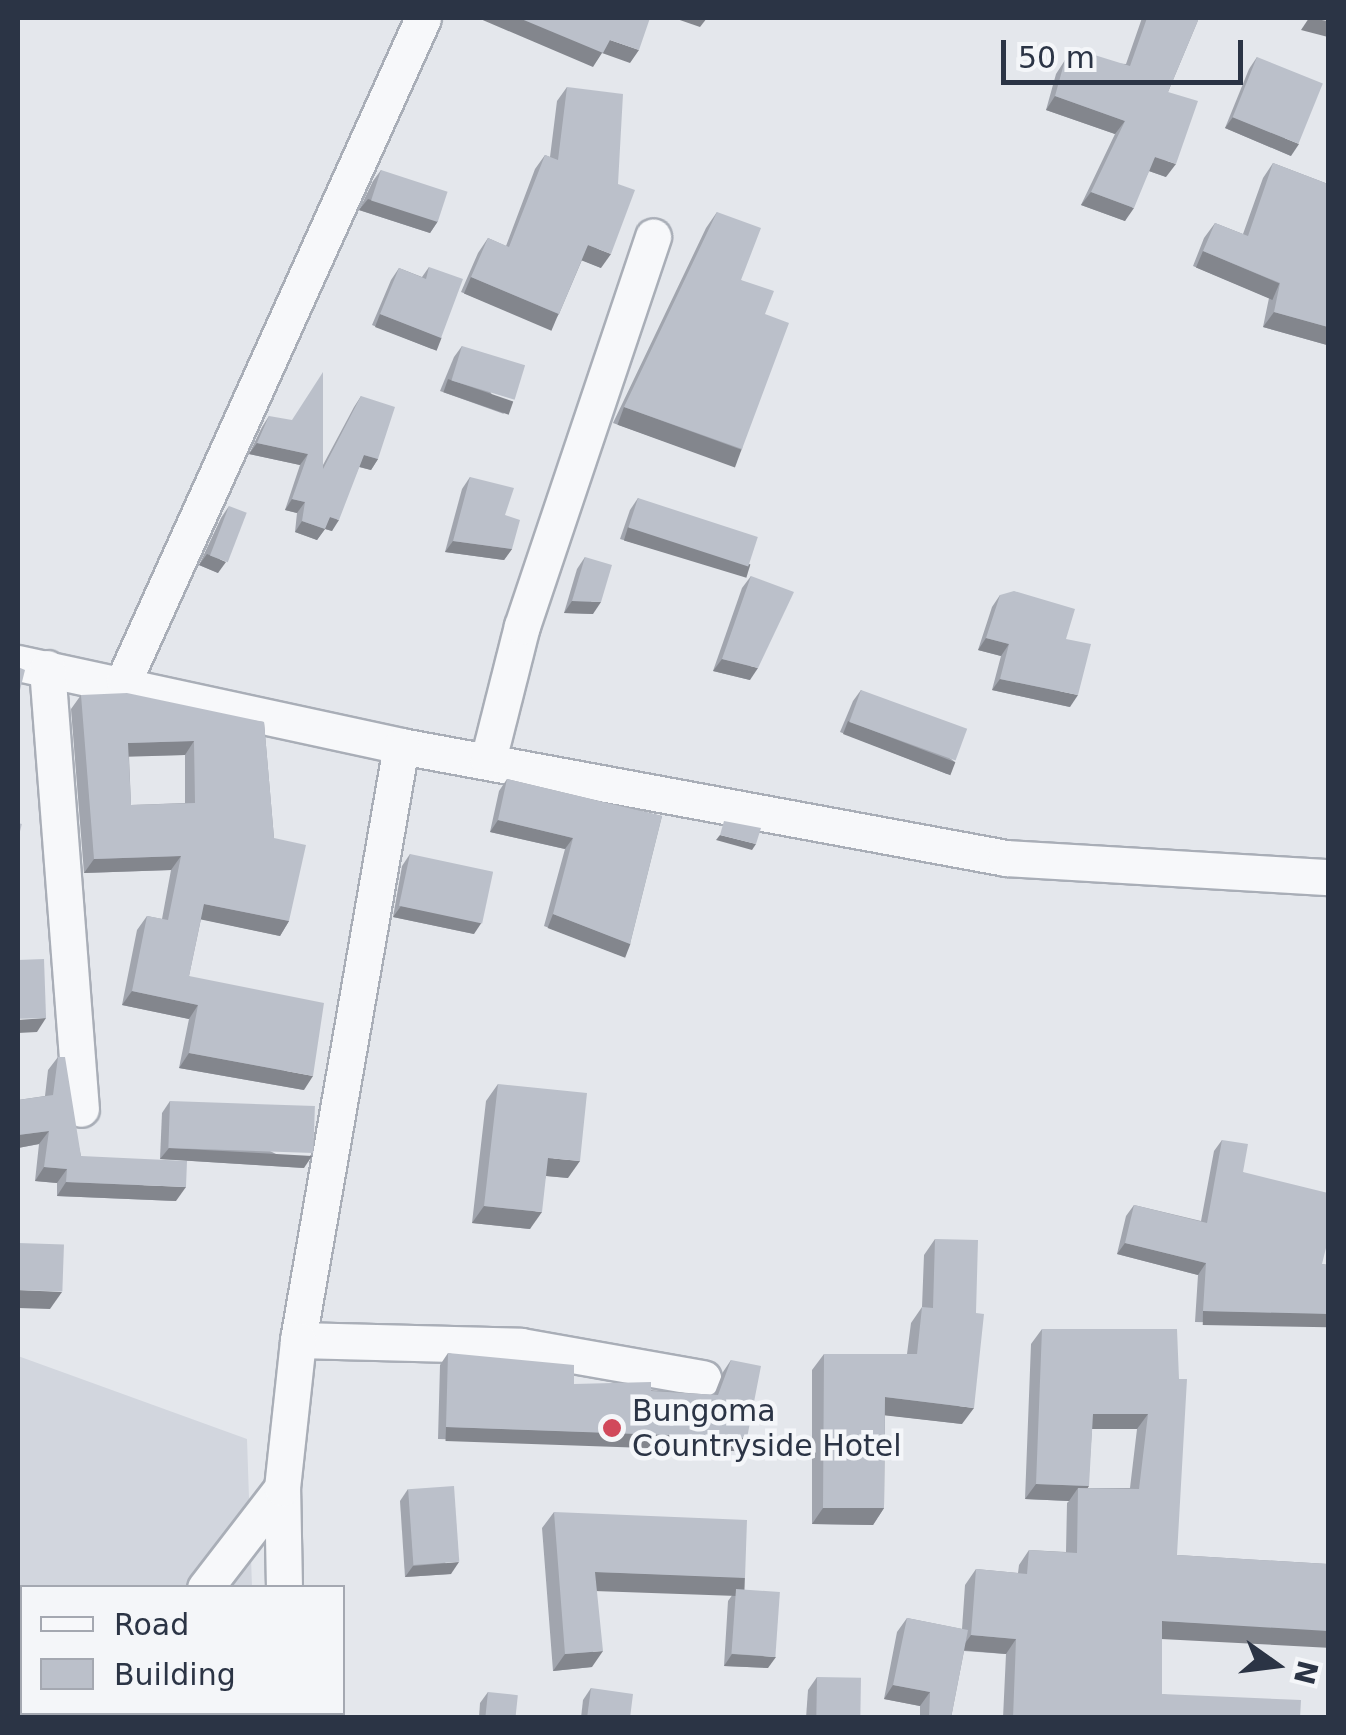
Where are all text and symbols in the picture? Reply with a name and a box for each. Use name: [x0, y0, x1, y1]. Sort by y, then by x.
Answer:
scale bar: [1006, 20, 1248, 82]
text: 50 m: [1018, 40, 1095, 75]
place label: Bungoma Countryside Hotel: [632, 1393, 902, 1464]
marker: Bungoma Countryside Hotel: [601, 1417, 623, 1439]
legend: [20, 1585, 345, 1715]
text: Road: [114, 1607, 189, 1642]
north arrow: [1226, 1615, 1326, 1715]
text: Building: [114, 1657, 236, 1692]
text: N: [1287, 1657, 1324, 1688]

